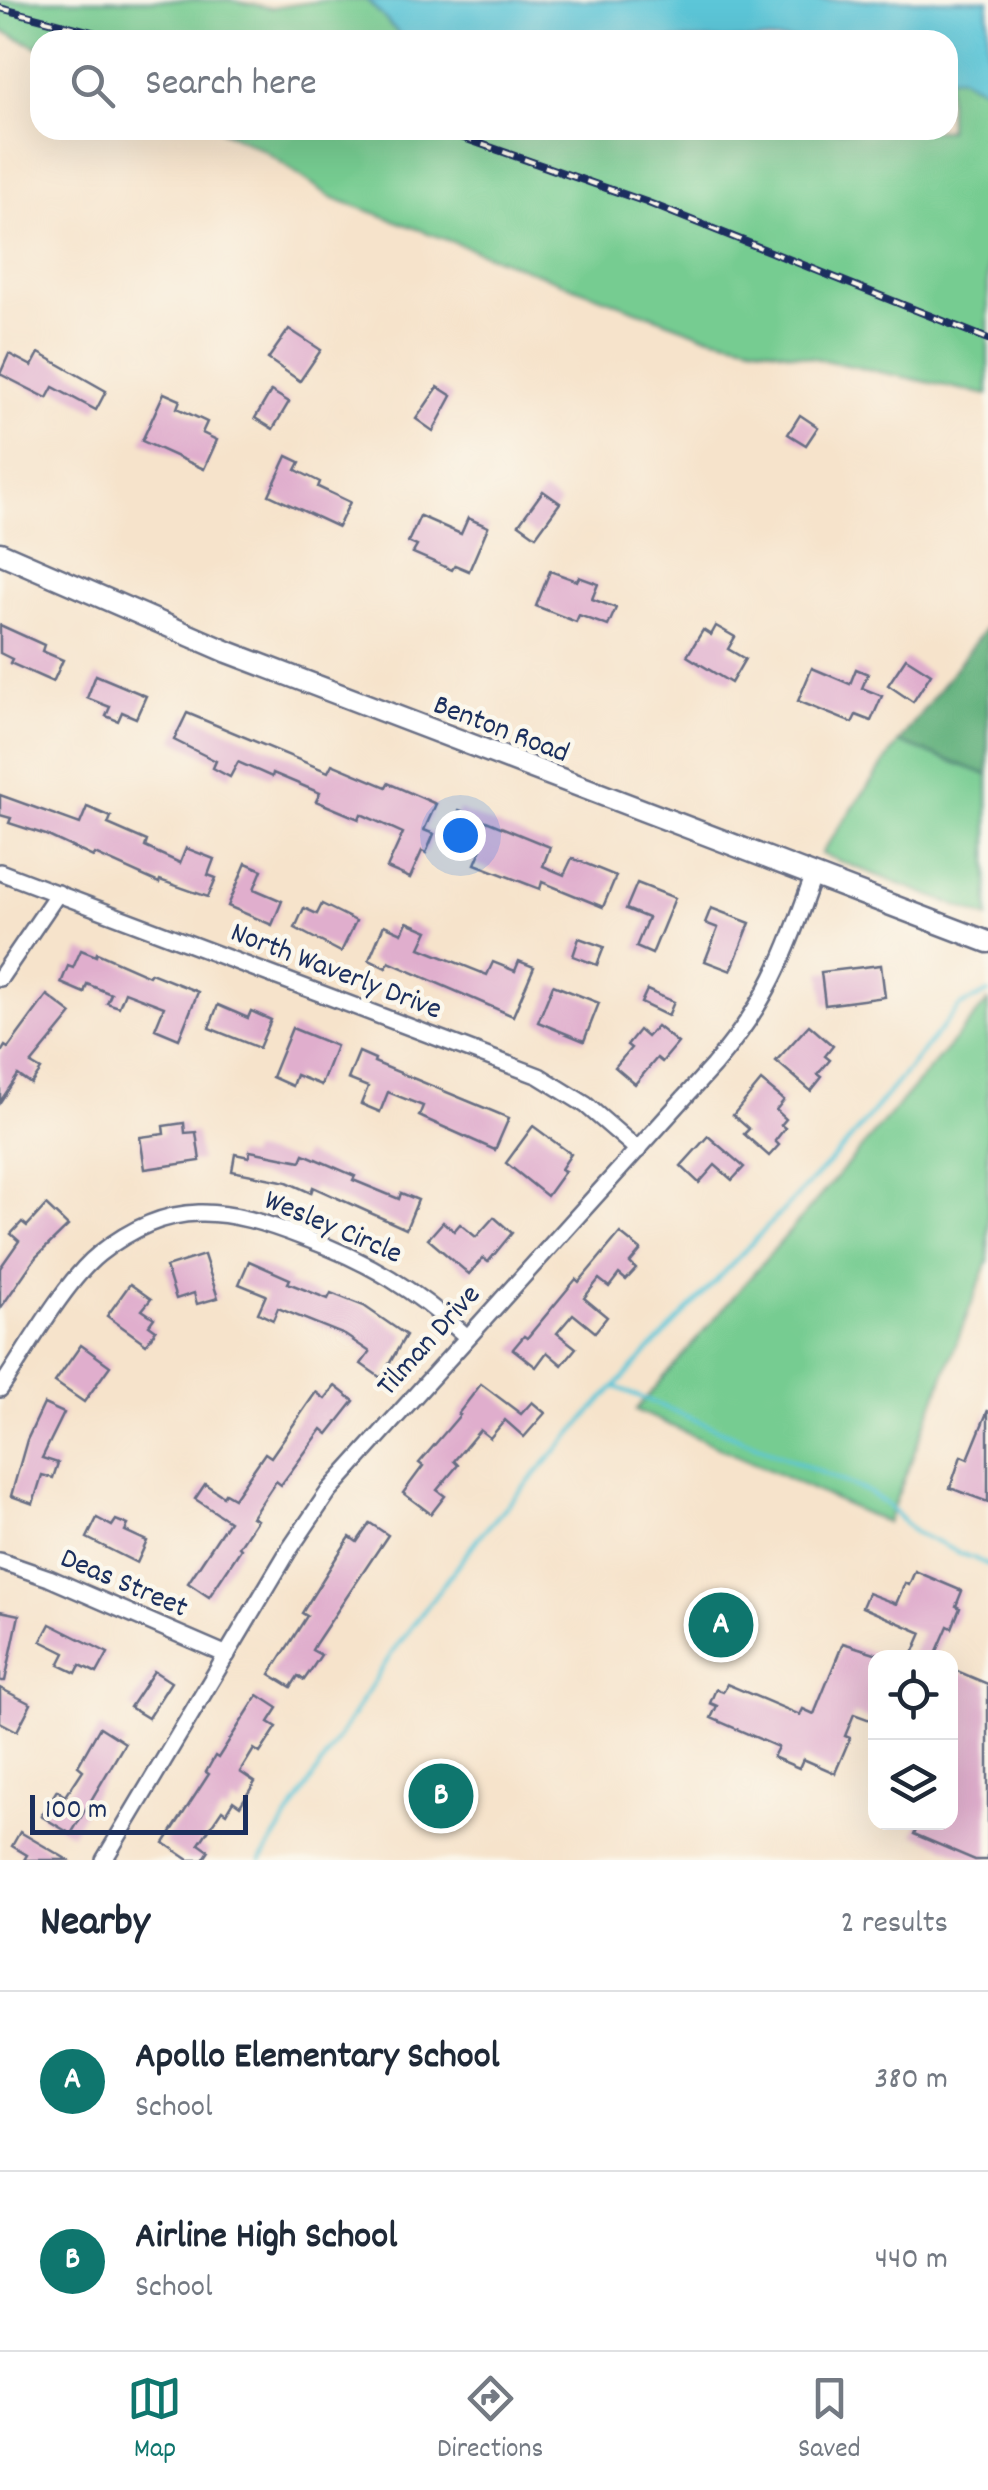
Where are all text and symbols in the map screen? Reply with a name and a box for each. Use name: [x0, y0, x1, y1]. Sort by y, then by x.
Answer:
search box: [30, 30, 958, 140]
icon: search: [65, 58, 120, 113]
text: Search here: [145, 58, 317, 113]
street label: Benton Road: [426, 686, 575, 777]
your location: [435, 810, 486, 861]
street label: North Waverly Drive: [224, 913, 447, 1033]
street label: Wesley Circle: [257, 1181, 408, 1278]
street label: Tilman Drive: [368, 1276, 492, 1408]
street label: Deas Street: [53, 1539, 194, 1631]
pin: A: [688, 1588, 754, 1662]
map controls: [868, 1650, 958, 1830]
button: locate: [868, 1650, 958, 1740]
button: layers: [868, 1740, 958, 1830]
pin: B: [408, 1758, 474, 1834]
scale bar: [30, 1790, 248, 1834]
text: 100 m: [45, 1792, 107, 1832]
text: Nearby: [40, 1895, 150, 1955]
text: 2 results: [841, 1902, 948, 1948]
text: Apollo Elementary School: [135, 2031, 500, 2086]
text: A: [64, 2058, 81, 2104]
text: 380 m: [874, 2058, 948, 2104]
text: School: [135, 2086, 213, 2132]
text: Airline High School: [135, 2211, 397, 2266]
text: B: [65, 2238, 80, 2284]
text: 440 m: [875, 2238, 948, 2284]
text: School: [135, 2266, 213, 2312]
tab: Map: [127, 2371, 182, 2471]
tab: Directions: [437, 2371, 543, 2471]
tab: Saved: [798, 2371, 861, 2471]

